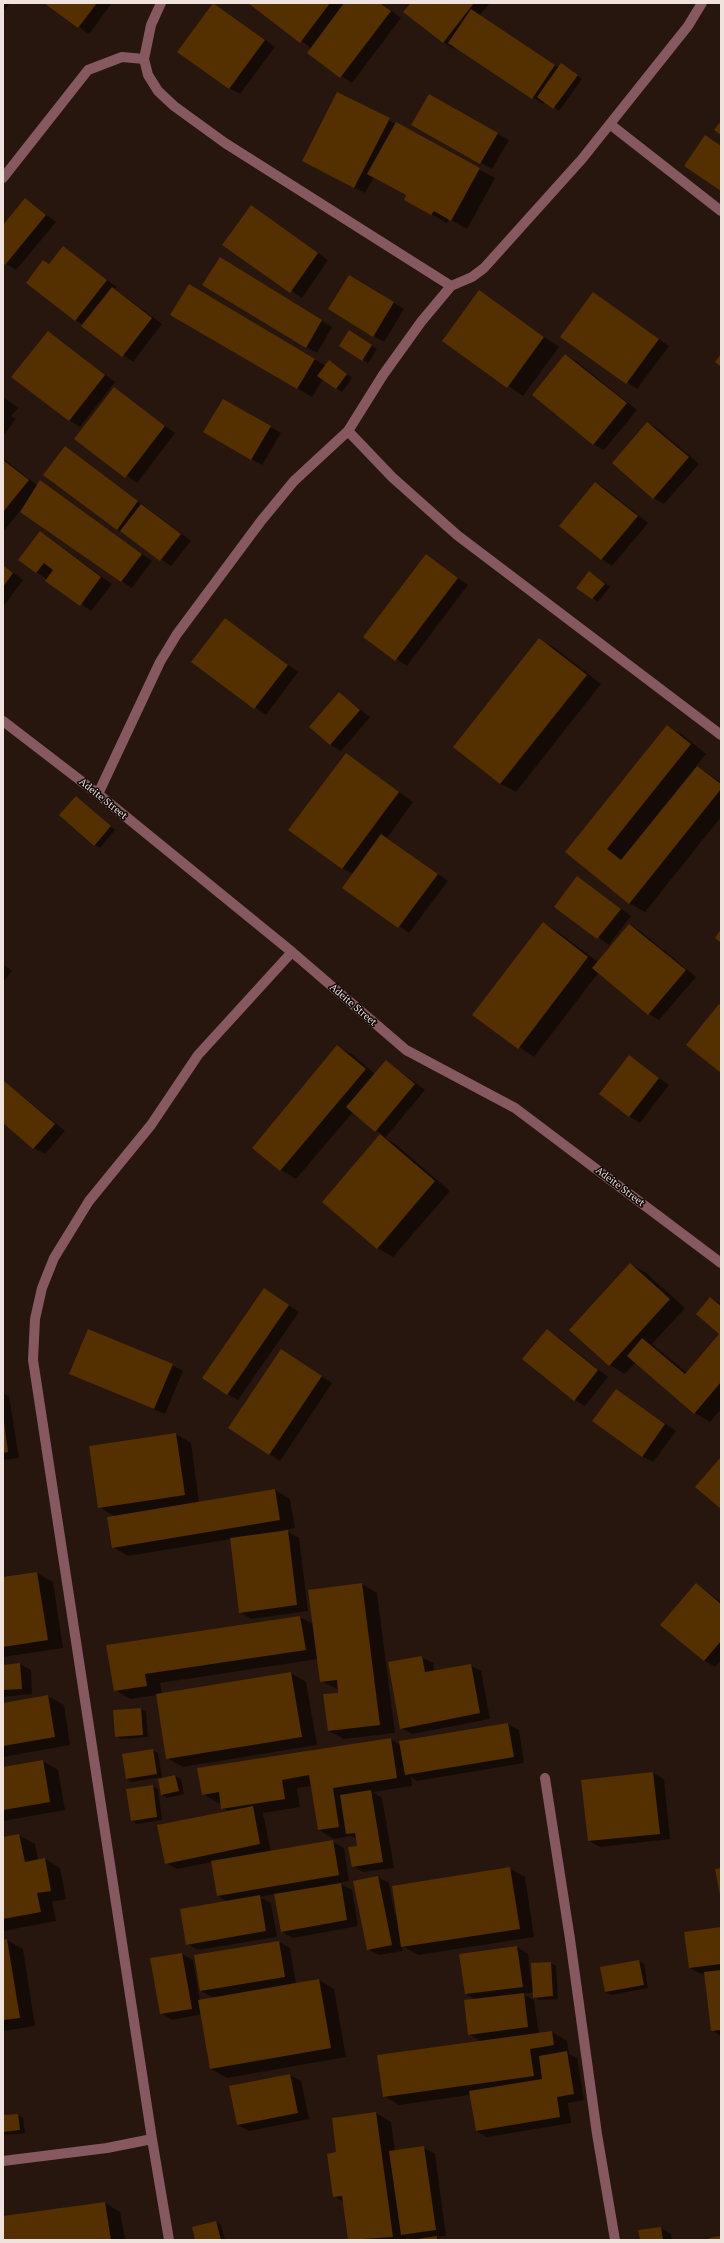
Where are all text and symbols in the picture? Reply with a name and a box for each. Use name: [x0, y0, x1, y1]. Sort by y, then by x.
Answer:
street label: Adeite Street: [77, 776, 129, 822]
street label: Adeite Street: [327, 981, 379, 1029]
street label: Adeite Street: [593, 1165, 647, 1209]

